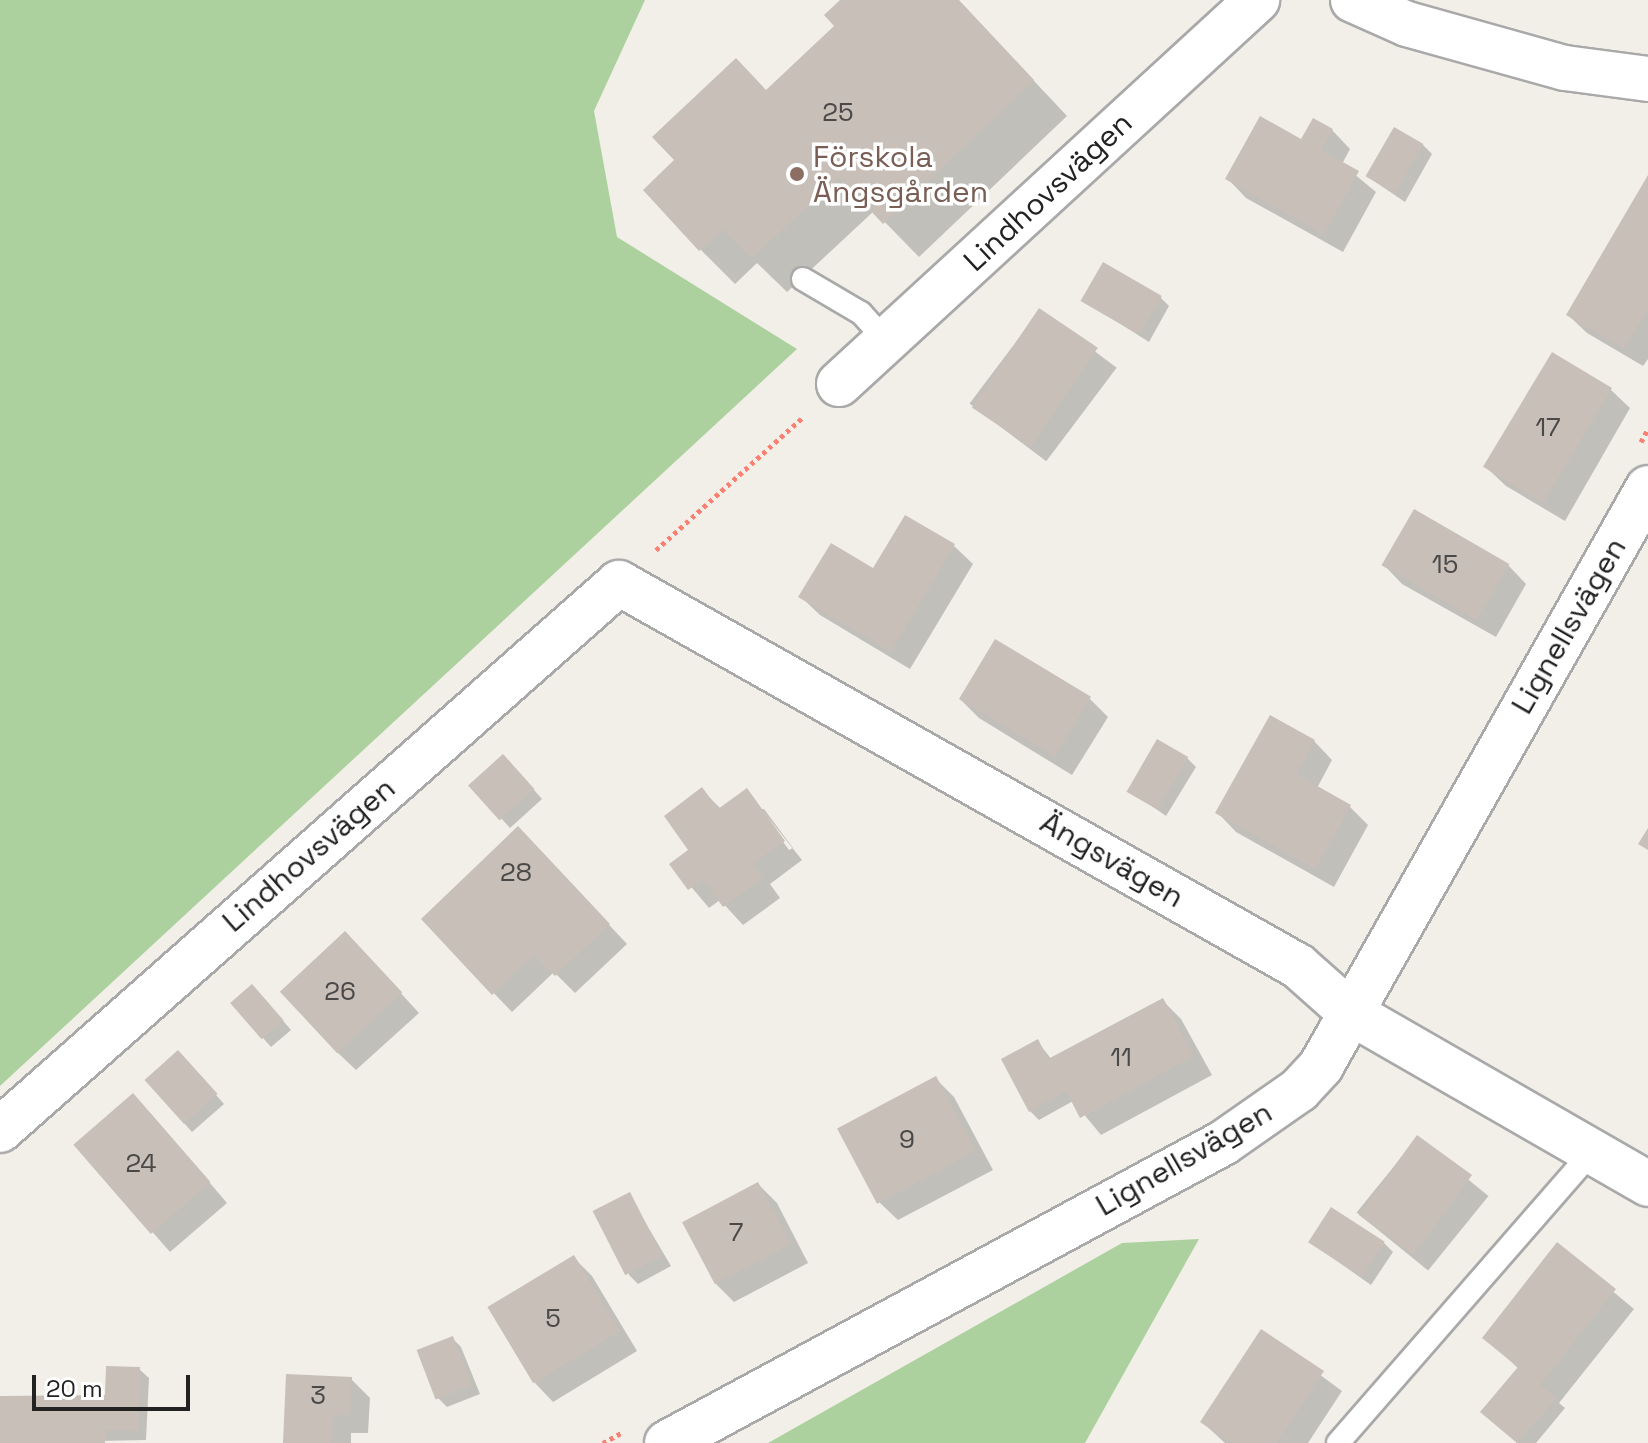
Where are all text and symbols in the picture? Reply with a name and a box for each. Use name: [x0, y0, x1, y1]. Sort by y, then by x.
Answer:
house number: 25: [822, 97, 854, 129]
street label: Lindhovsvägen: [956, 105, 1140, 279]
place label: Förskola Ängsgården: [813, 139, 988, 210]
marker: Förskola Ängsgården: [788, 165, 806, 183]
house number: 17: [1535, 412, 1561, 444]
street label: Lignellsvägen: [1504, 532, 1634, 720]
house number: 15: [1432, 549, 1458, 581]
street label: Lindhovsvägen: [215, 770, 403, 940]
street label: Ängsvägen: [1034, 804, 1190, 916]
house number: 28: [500, 857, 532, 889]
house number: 26: [324, 976, 356, 1008]
house number: 11: [1110, 1042, 1132, 1074]
street label: Lignellsvägen: [1090, 1094, 1278, 1224]
house number: 9: [899, 1124, 915, 1156]
house number: 24: [125, 1148, 157, 1180]
house number: 7: [729, 1217, 743, 1249]
house number: 5: [545, 1303, 561, 1335]
scale bar: [36, 1359, 194, 1409]
text: 20 m: [46, 1373, 103, 1404]
house number: 3: [310, 1380, 326, 1412]

